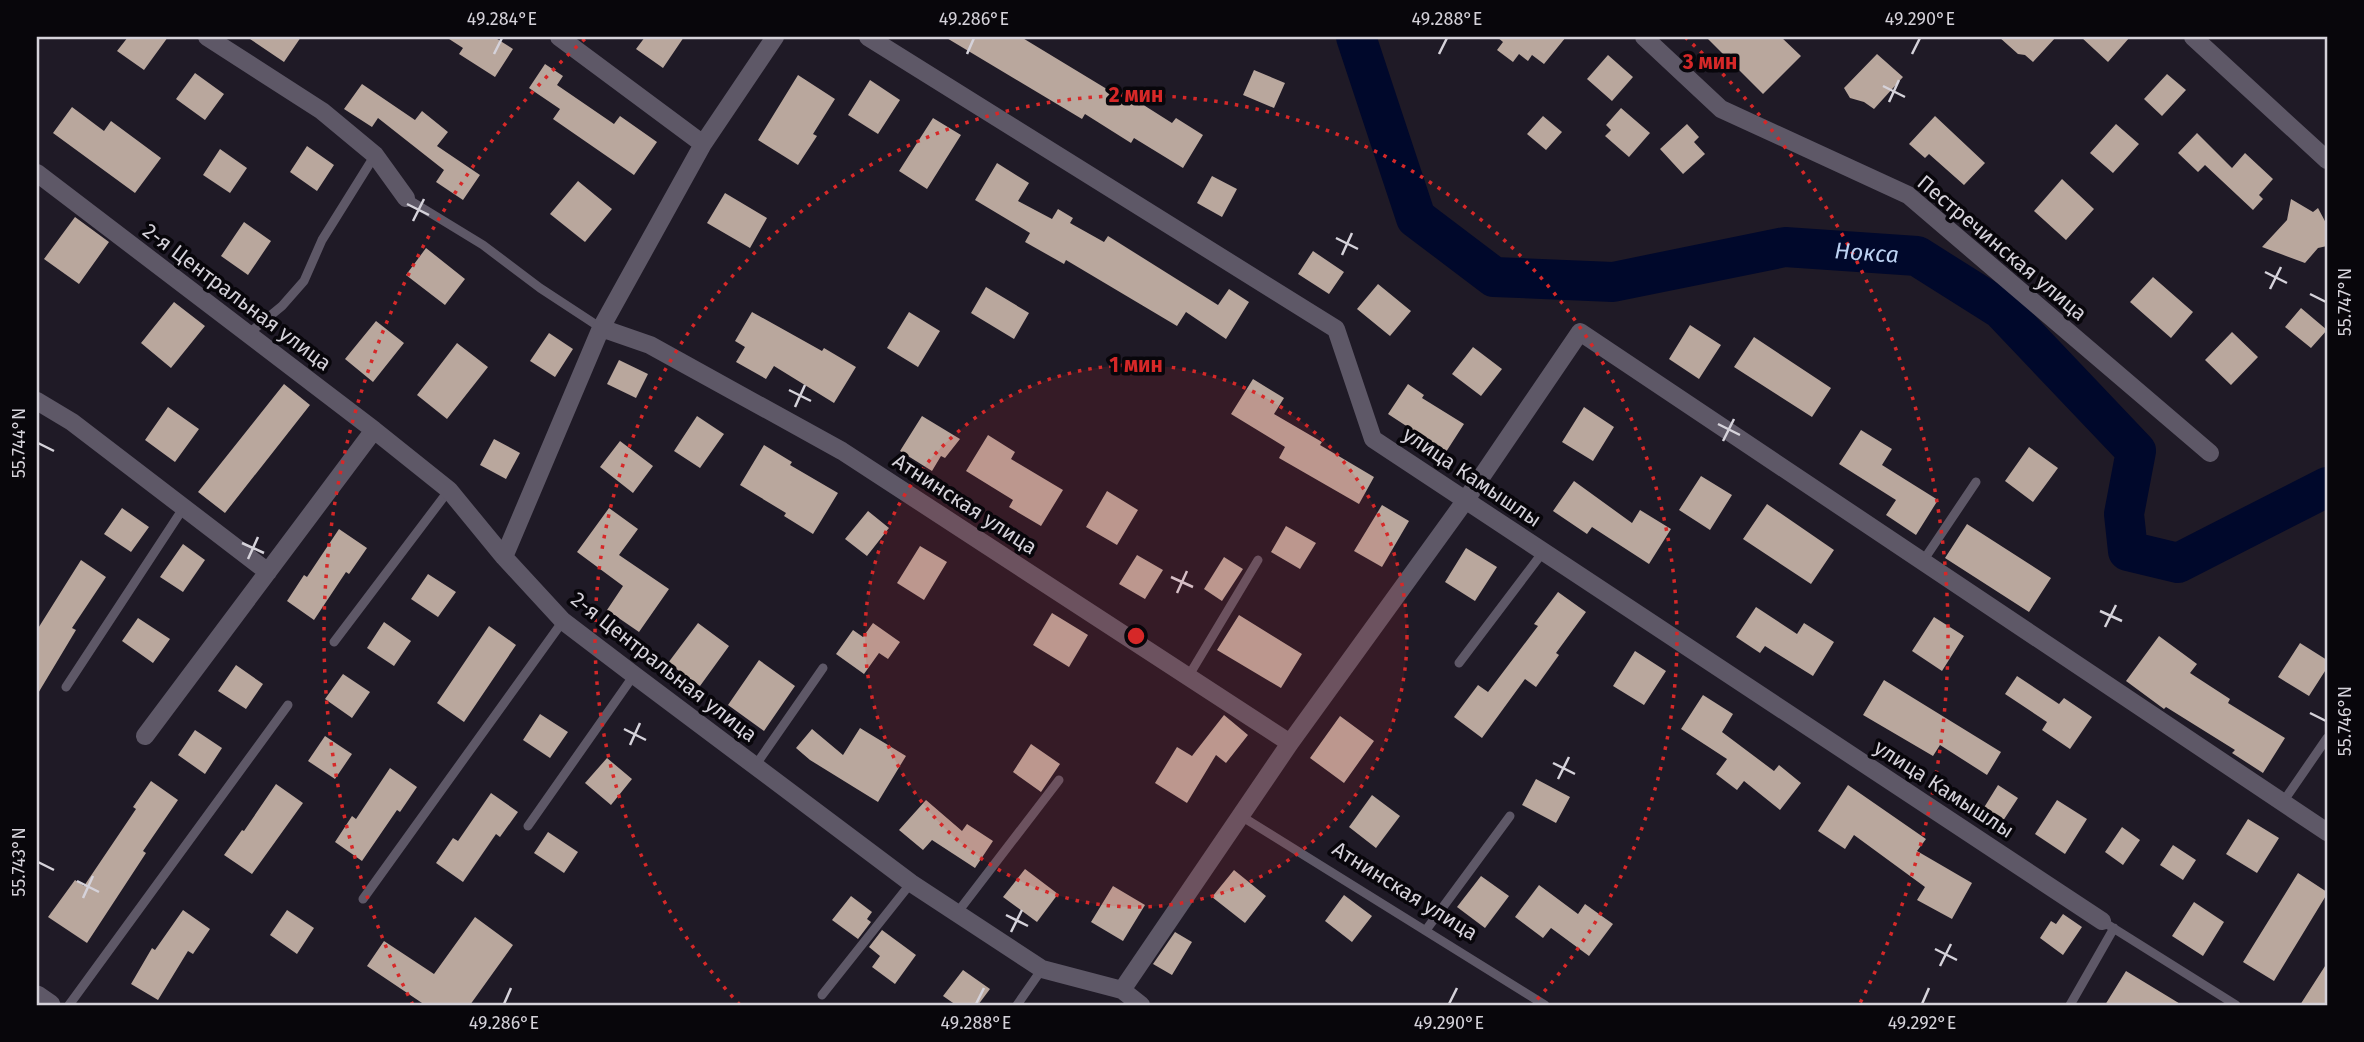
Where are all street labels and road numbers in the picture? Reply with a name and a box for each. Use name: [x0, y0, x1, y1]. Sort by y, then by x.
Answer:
street label: Пестречинская улица: [1912, 169, 2092, 327]
street label: 2-я Центральная улица: [138, 218, 336, 376]
street label: улица Камышлы: [1398, 421, 1546, 533]
street label: Атнинская улица: [888, 448, 1042, 560]
street label: 2-я Центральная улица: [566, 586, 762, 748]
street label: улица Камышлы: [1869, 734, 2019, 844]
street label: Атнинская улица: [1328, 836, 1482, 946]

